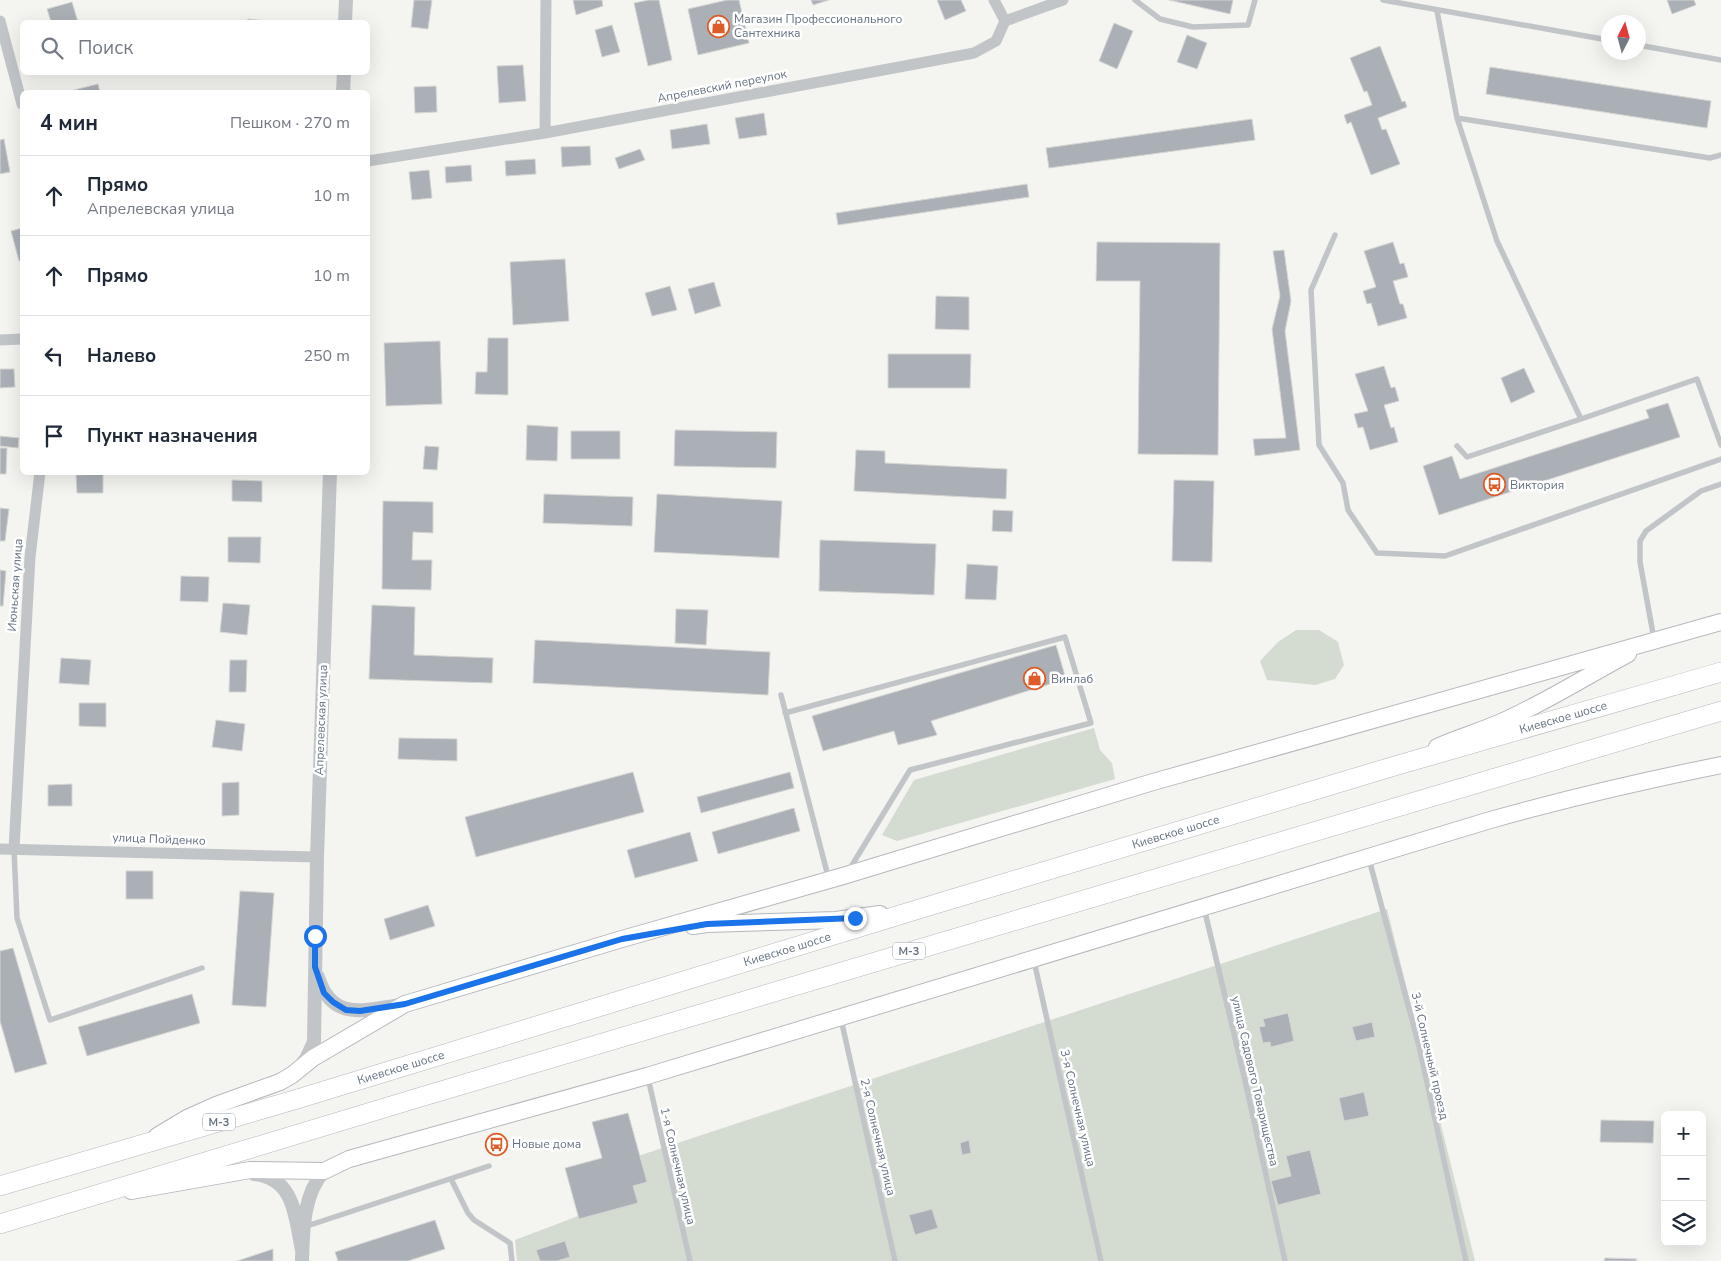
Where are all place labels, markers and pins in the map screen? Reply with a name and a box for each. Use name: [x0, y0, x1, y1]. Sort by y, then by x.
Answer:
place label: Магазин Профессионального Сантехника: [734, 11, 903, 41]
shop icon: Магазин Профессионального Сантехника: [706, 14, 730, 38]
bus stop icon: Виктория: [1482, 473, 1506, 497]
place label: Виктория: [1510, 477, 1564, 493]
shop icon: Винлаб: [1023, 667, 1047, 691]
place label: Винлаб: [1051, 671, 1094, 687]
bus stop icon: Новые дома: [484, 1132, 508, 1156]
place label: Новые дома: [512, 1136, 581, 1152]

